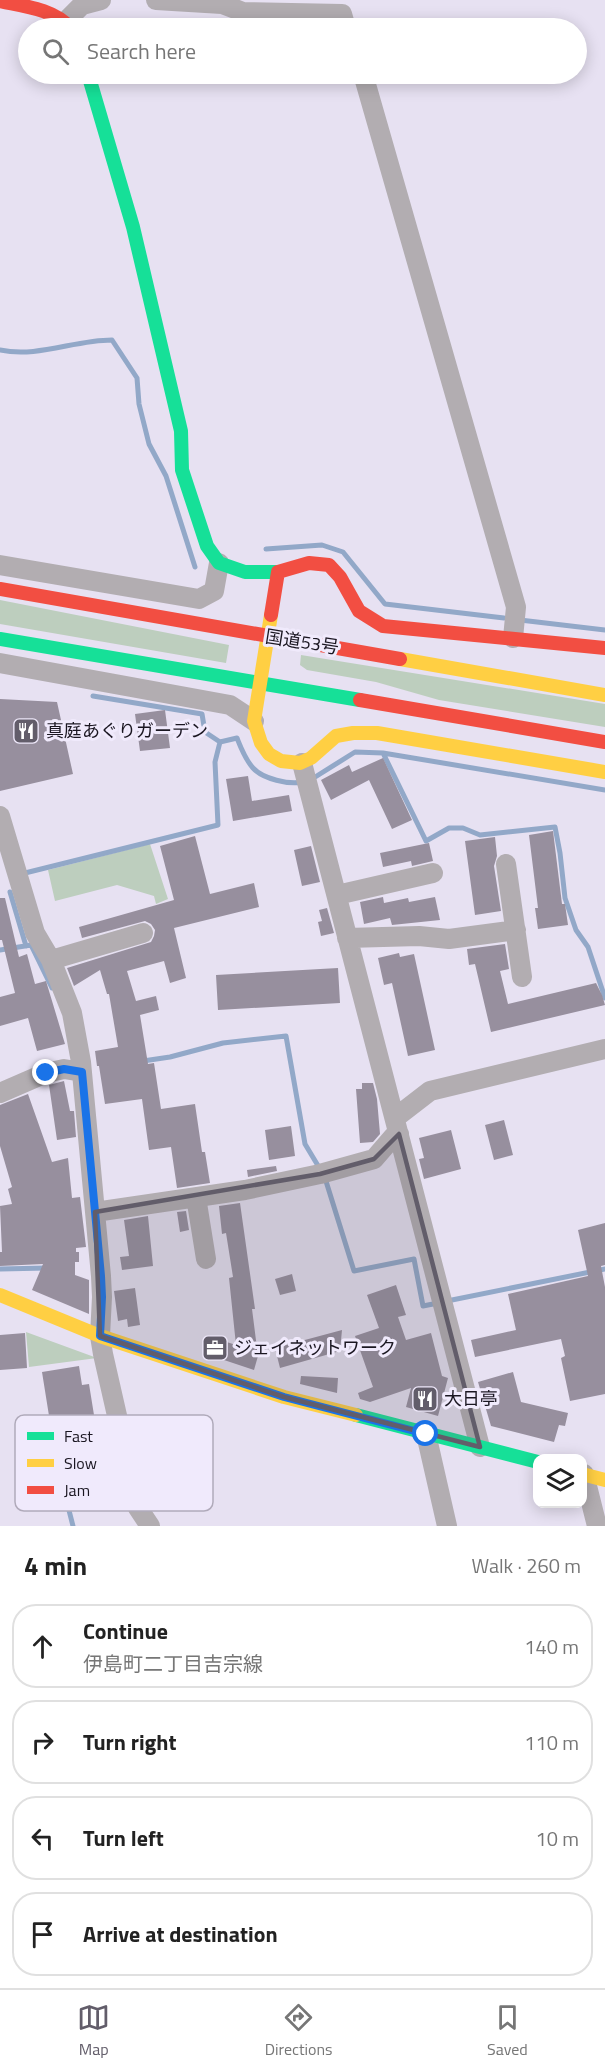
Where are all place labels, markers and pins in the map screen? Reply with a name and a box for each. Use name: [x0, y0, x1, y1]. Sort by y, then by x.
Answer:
restaurant icon: 真庭あぐりガーデン: [11, 716, 41, 746]
place label: 真庭あぐりガーデン: [46, 717, 208, 744]
office icon: ジェイネットワーク: [200, 1333, 230, 1363]
place label: ジェイネットワーク: [234, 1334, 396, 1361]
restaurant icon: 大日亭: [410, 1384, 440, 1414]
place label: 大日亭: [444, 1385, 498, 1412]

